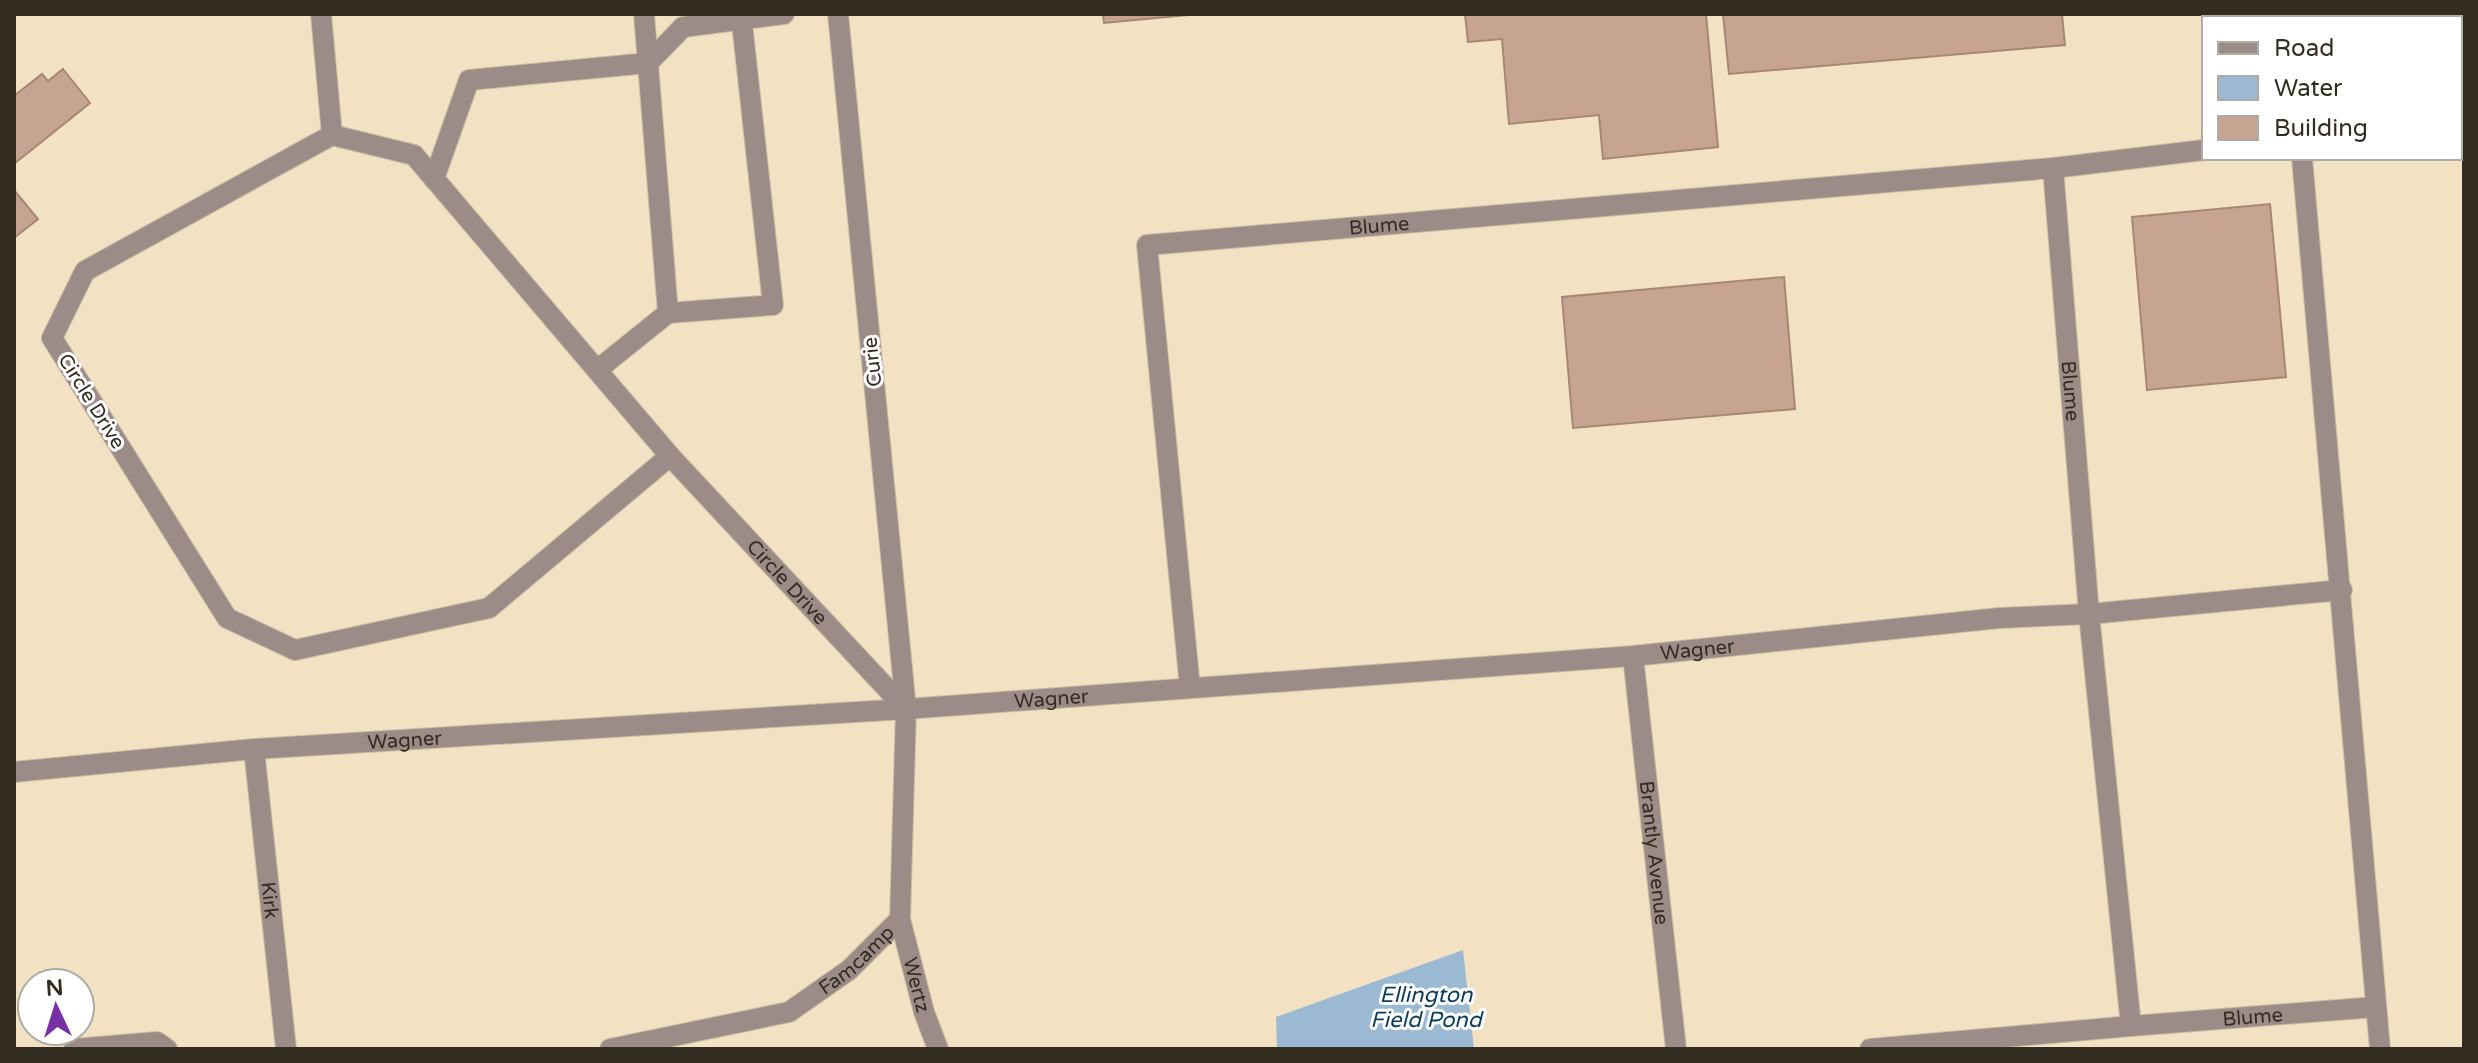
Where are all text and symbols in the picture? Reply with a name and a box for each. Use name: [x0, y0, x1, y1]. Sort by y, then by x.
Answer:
legend: [2202, 16, 2462, 160]
text: Road: [2274, 34, 2334, 63]
text: Water: [2274, 74, 2343, 103]
text: Building: [2274, 114, 2368, 143]
street label: Blume: [1348, 212, 1410, 241]
street label: Curie: [858, 336, 888, 388]
street label: Circle Drive: [52, 350, 130, 454]
street label: Blume: [2056, 360, 2084, 422]
street label: Circle Drive: [741, 535, 832, 630]
street label: Wagner: [1659, 634, 1736, 666]
street label: Wagner: [1013, 685, 1090, 714]
street label: Wagner: [367, 726, 443, 755]
street label: Brantly Avenue: [1634, 780, 1673, 926]
street label: Kirk: [255, 881, 283, 920]
street label: Famcamp: [814, 921, 900, 1001]
street label: Wertz: [897, 955, 935, 1015]
north arrow: [16, 967, 96, 1047]
text: N: [45, 974, 64, 1002]
water label: Ellington Field Pond: [1370, 982, 1485, 1033]
street label: Blume: [2222, 1003, 2284, 1032]

